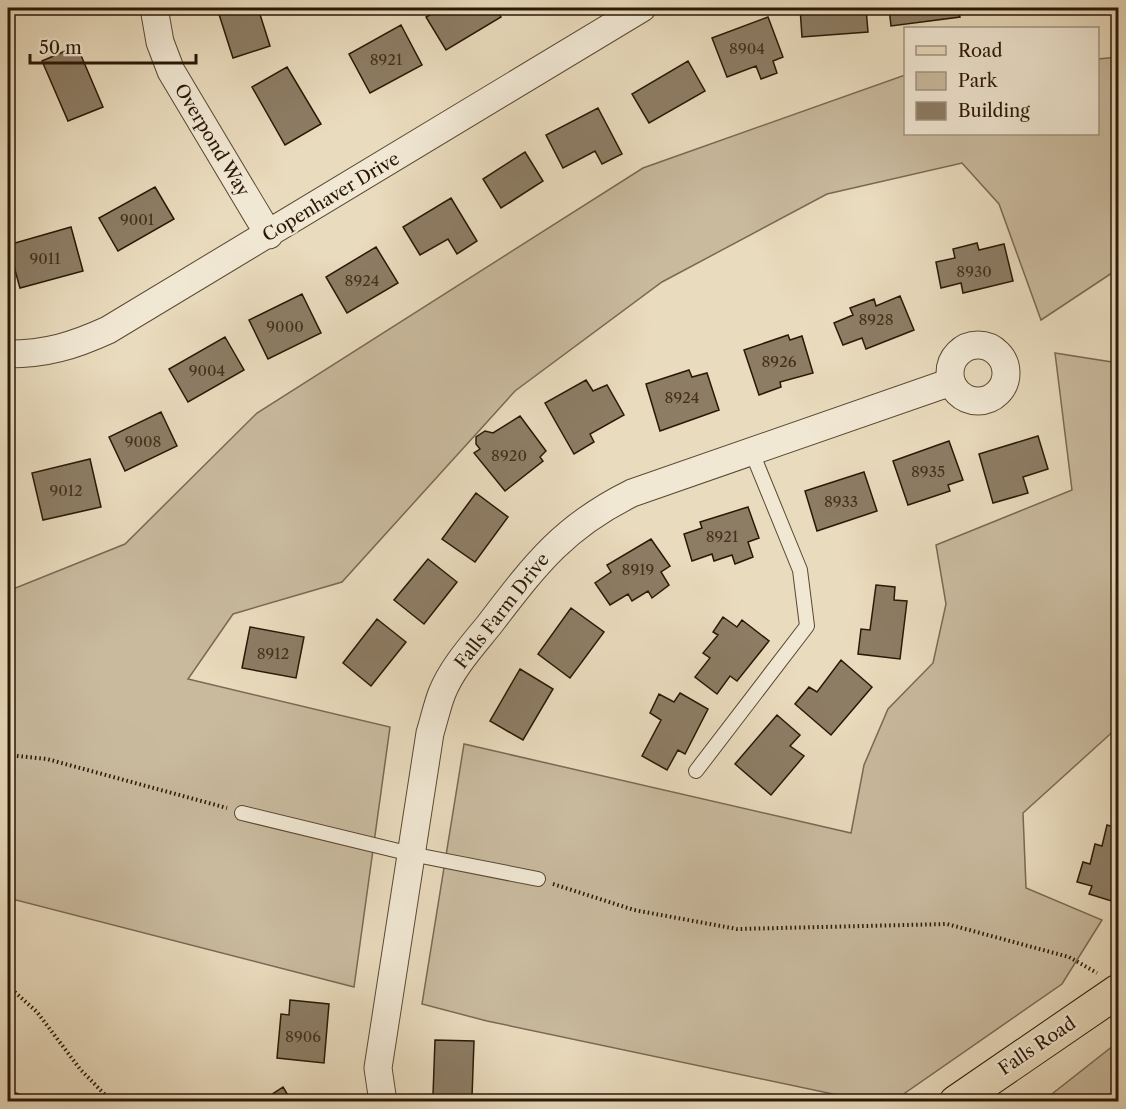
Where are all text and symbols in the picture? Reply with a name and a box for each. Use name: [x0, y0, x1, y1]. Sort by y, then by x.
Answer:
scale bar: [30, 27, 196, 65]
legend: [904, 27, 1099, 135]
text: 50 m: [39, 37, 82, 59]
house number: 8904: [729, 39, 765, 58]
text: Road: [958, 40, 1003, 62]
house number: 8921: [370, 50, 403, 69]
text: Park: [958, 70, 999, 92]
street label: Overpond Way: [170, 80, 255, 201]
text: Building: [958, 100, 1030, 122]
street label: Copenhaver Drive: [259, 147, 403, 247]
house number: 9001: [120, 210, 155, 229]
house number: 9011: [30, 249, 61, 268]
house number: 8930: [956, 262, 992, 281]
house number: 8924: [345, 271, 379, 290]
house number: 8928: [858, 310, 894, 329]
house number: 9000: [266, 317, 304, 336]
house number: 8926: [761, 352, 797, 371]
house number: 9004: [189, 361, 225, 380]
house number: 8924: [665, 388, 699, 407]
house number: 9008: [125, 432, 161, 451]
house number: 8920: [491, 446, 527, 465]
house number: 8935: [911, 462, 945, 481]
house number: 9012: [49, 481, 83, 500]
house number: 8933: [824, 492, 858, 511]
house number: 8921: [706, 527, 739, 546]
street label: Falls Farm Drive: [450, 549, 554, 673]
house number: 8919: [622, 560, 654, 579]
house number: 8912: [257, 644, 289, 663]
street label: Falls Road: [994, 1012, 1080, 1080]
house number: 8906: [285, 1027, 321, 1046]

